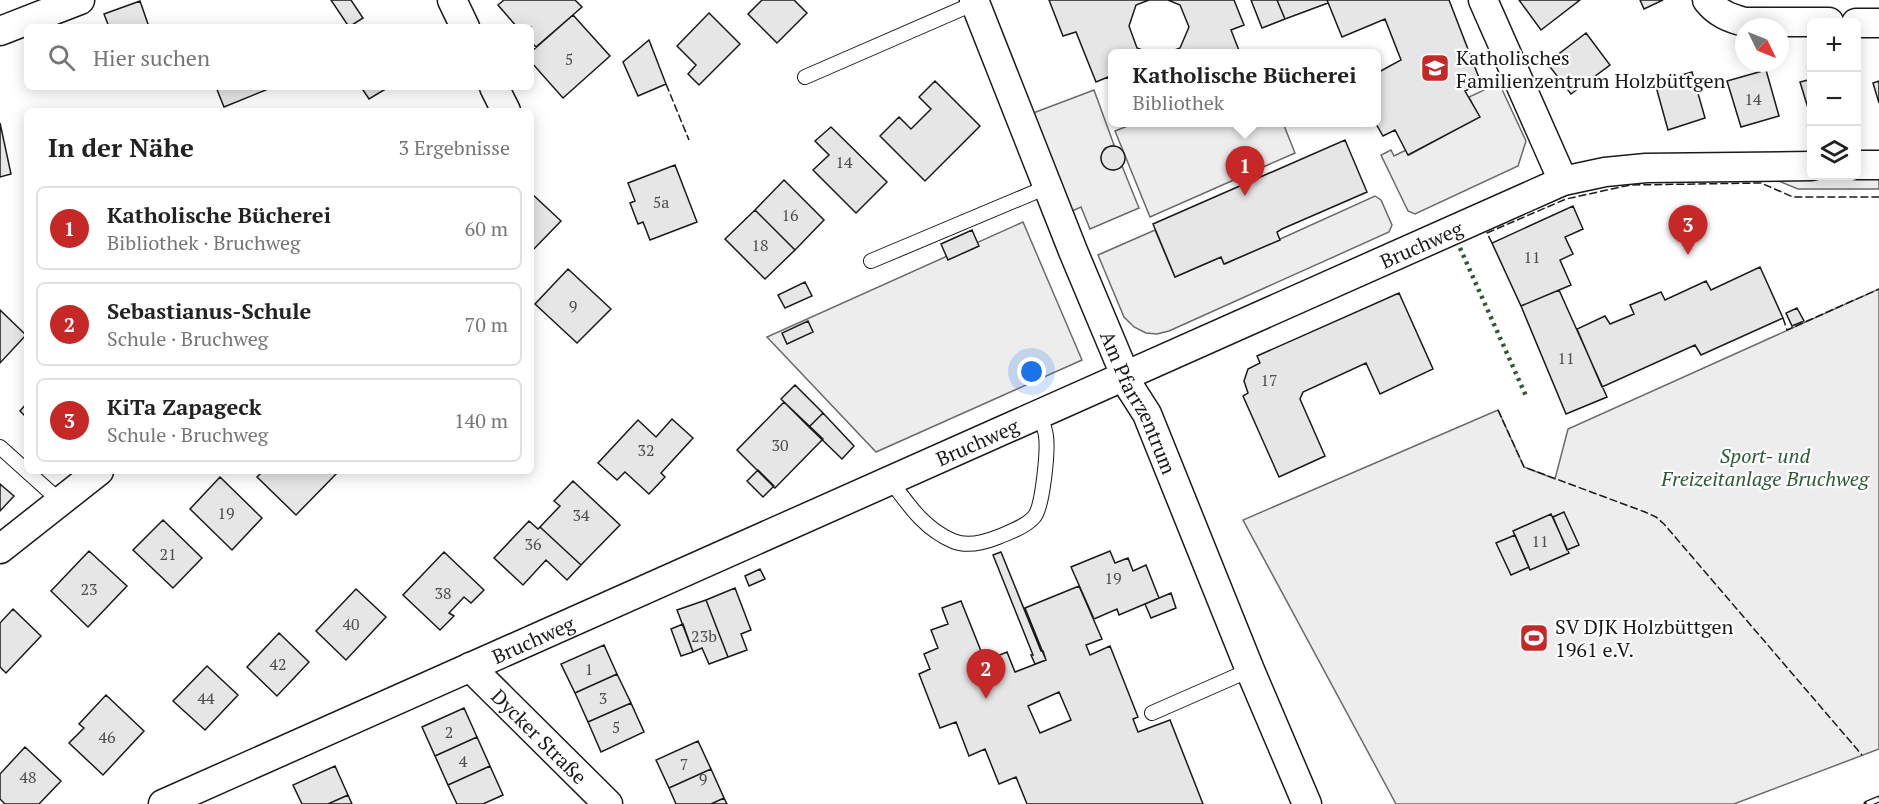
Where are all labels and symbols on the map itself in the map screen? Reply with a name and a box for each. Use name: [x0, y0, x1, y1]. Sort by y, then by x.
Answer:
north arrow: [1735, 18, 1789, 72]
place label: Katholisches Familienzentrum Holzbüttgen: [1456, 44, 1726, 94]
house number: 5: [565, 48, 573, 70]
school or university icon: Katholisches Familienzentrum Holzbüttgen: [1419, 52, 1451, 84]
house number: 14: [1744, 88, 1762, 110]
pin: 1: [1226, 146, 1264, 196]
house number: 14: [835, 151, 853, 173]
house number: 5a: [653, 191, 669, 213]
house number: 16: [781, 204, 799, 226]
pin: 3: [1668, 206, 1708, 255]
street label: Bruchweg: [1376, 214, 1467, 274]
house number: 18: [751, 234, 769, 256]
house number: 11: [1523, 246, 1541, 268]
house number: 9: [569, 295, 577, 317]
street label: Am Pfarrzentrum: [1094, 326, 1183, 478]
house number: 11: [1557, 347, 1575, 369]
your location: [1017, 357, 1046, 386]
house number: 17: [1260, 369, 1278, 391]
street label: Bruchweg: [932, 411, 1023, 472]
house number: 30: [771, 434, 789, 456]
house number: 32: [637, 439, 655, 461]
park label: Sport- und Freizeitanlage Bruchweg: [1660, 442, 1870, 492]
house number: 19: [217, 502, 235, 524]
house number: 34: [572, 504, 590, 526]
house number: 11: [1531, 530, 1549, 552]
house number: 36: [524, 533, 542, 555]
house number: 21: [159, 543, 177, 565]
house number: 19: [1104, 567, 1122, 589]
house number: 23: [80, 578, 98, 600]
house number: 38: [434, 582, 452, 604]
street label: Bruchweg: [488, 609, 579, 669]
house number: 40: [342, 613, 360, 635]
place label: SV DJK Holzbüttgen 1961 e.V.: [1555, 613, 1734, 663]
sports icon: SV DJK Holzbüttgen 1961 e.V.: [1518, 622, 1550, 654]
house number: 23b: [691, 625, 717, 647]
pin: 2: [966, 650, 1006, 699]
house number: 42: [269, 653, 287, 675]
house number: 1: [585, 658, 593, 680]
street label: Dycker Straße: [486, 683, 593, 790]
house number: 44: [197, 687, 215, 709]
house number: 3: [599, 687, 607, 709]
house number: 5: [612, 716, 620, 738]
house number: 2: [445, 721, 453, 743]
house number: 46: [98, 726, 116, 748]
house number: 4: [459, 750, 468, 772]
house number: 7: [680, 753, 688, 775]
house number: 48: [19, 766, 37, 788]
house number: 9: [699, 768, 707, 790]

